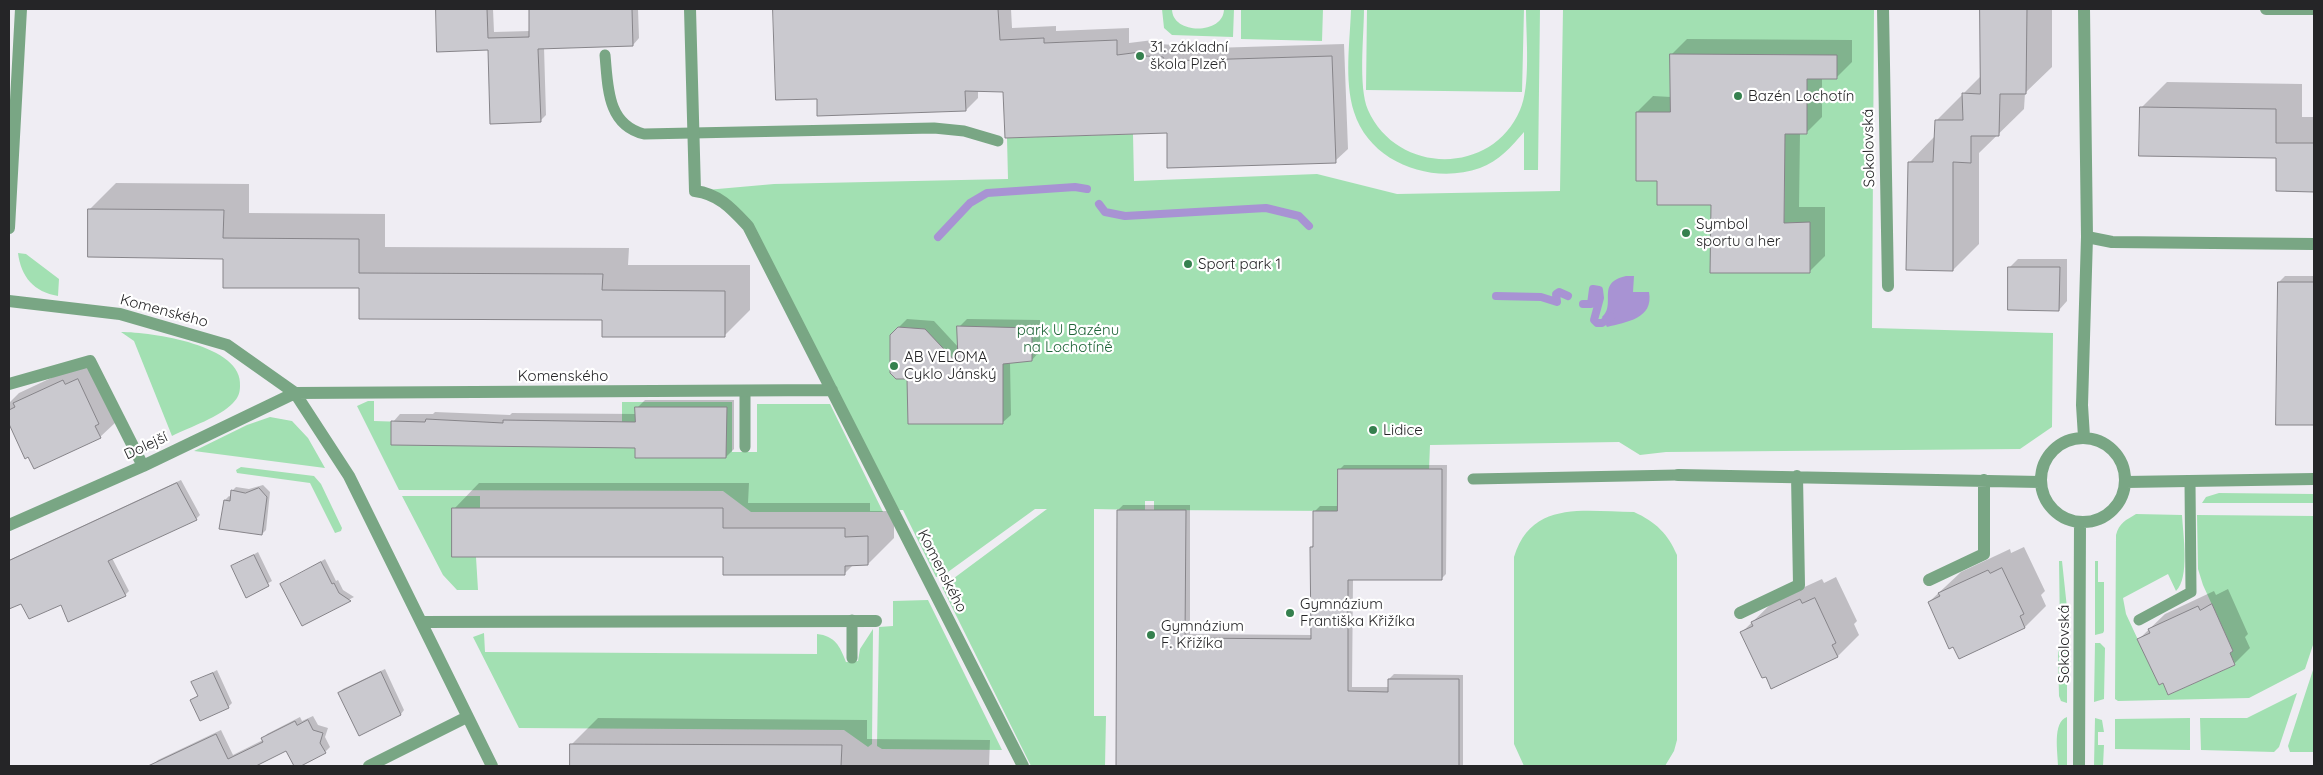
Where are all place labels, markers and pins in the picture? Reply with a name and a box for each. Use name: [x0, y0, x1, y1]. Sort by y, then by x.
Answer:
place label: 31. základní škola Plzeň: [1150, 38, 1228, 73]
marker: 31. základní škola Plzeň: [1134, 50, 1146, 62]
place label: Bazén Lochotín: [1748, 87, 1854, 105]
marker: Bazén Lochotín: [1732, 90, 1744, 102]
place label: Symbol sportu a her: [1696, 215, 1781, 250]
marker: Symbol sportu a her: [1680, 227, 1692, 239]
place label: Sport park 1: [1198, 255, 1281, 273]
marker: Sport park 1: [1182, 258, 1194, 270]
place label: AB VELOMA Cyklo Jánský: [904, 348, 997, 383]
marker: AB VELOMA Cyklo Jánský: [888, 360, 900, 372]
place label: Lidice: [1383, 421, 1423, 439]
marker: Lidice: [1367, 424, 1379, 436]
place label: Gymnázium Františka Křižíka: [1300, 595, 1415, 630]
marker: Gymnázium Františka Křižíka: [1284, 607, 1296, 619]
place label: Gymnázium F. Křižíka: [1161, 617, 1244, 652]
marker: Gymnázium F. Křižíka: [1145, 629, 1157, 641]

